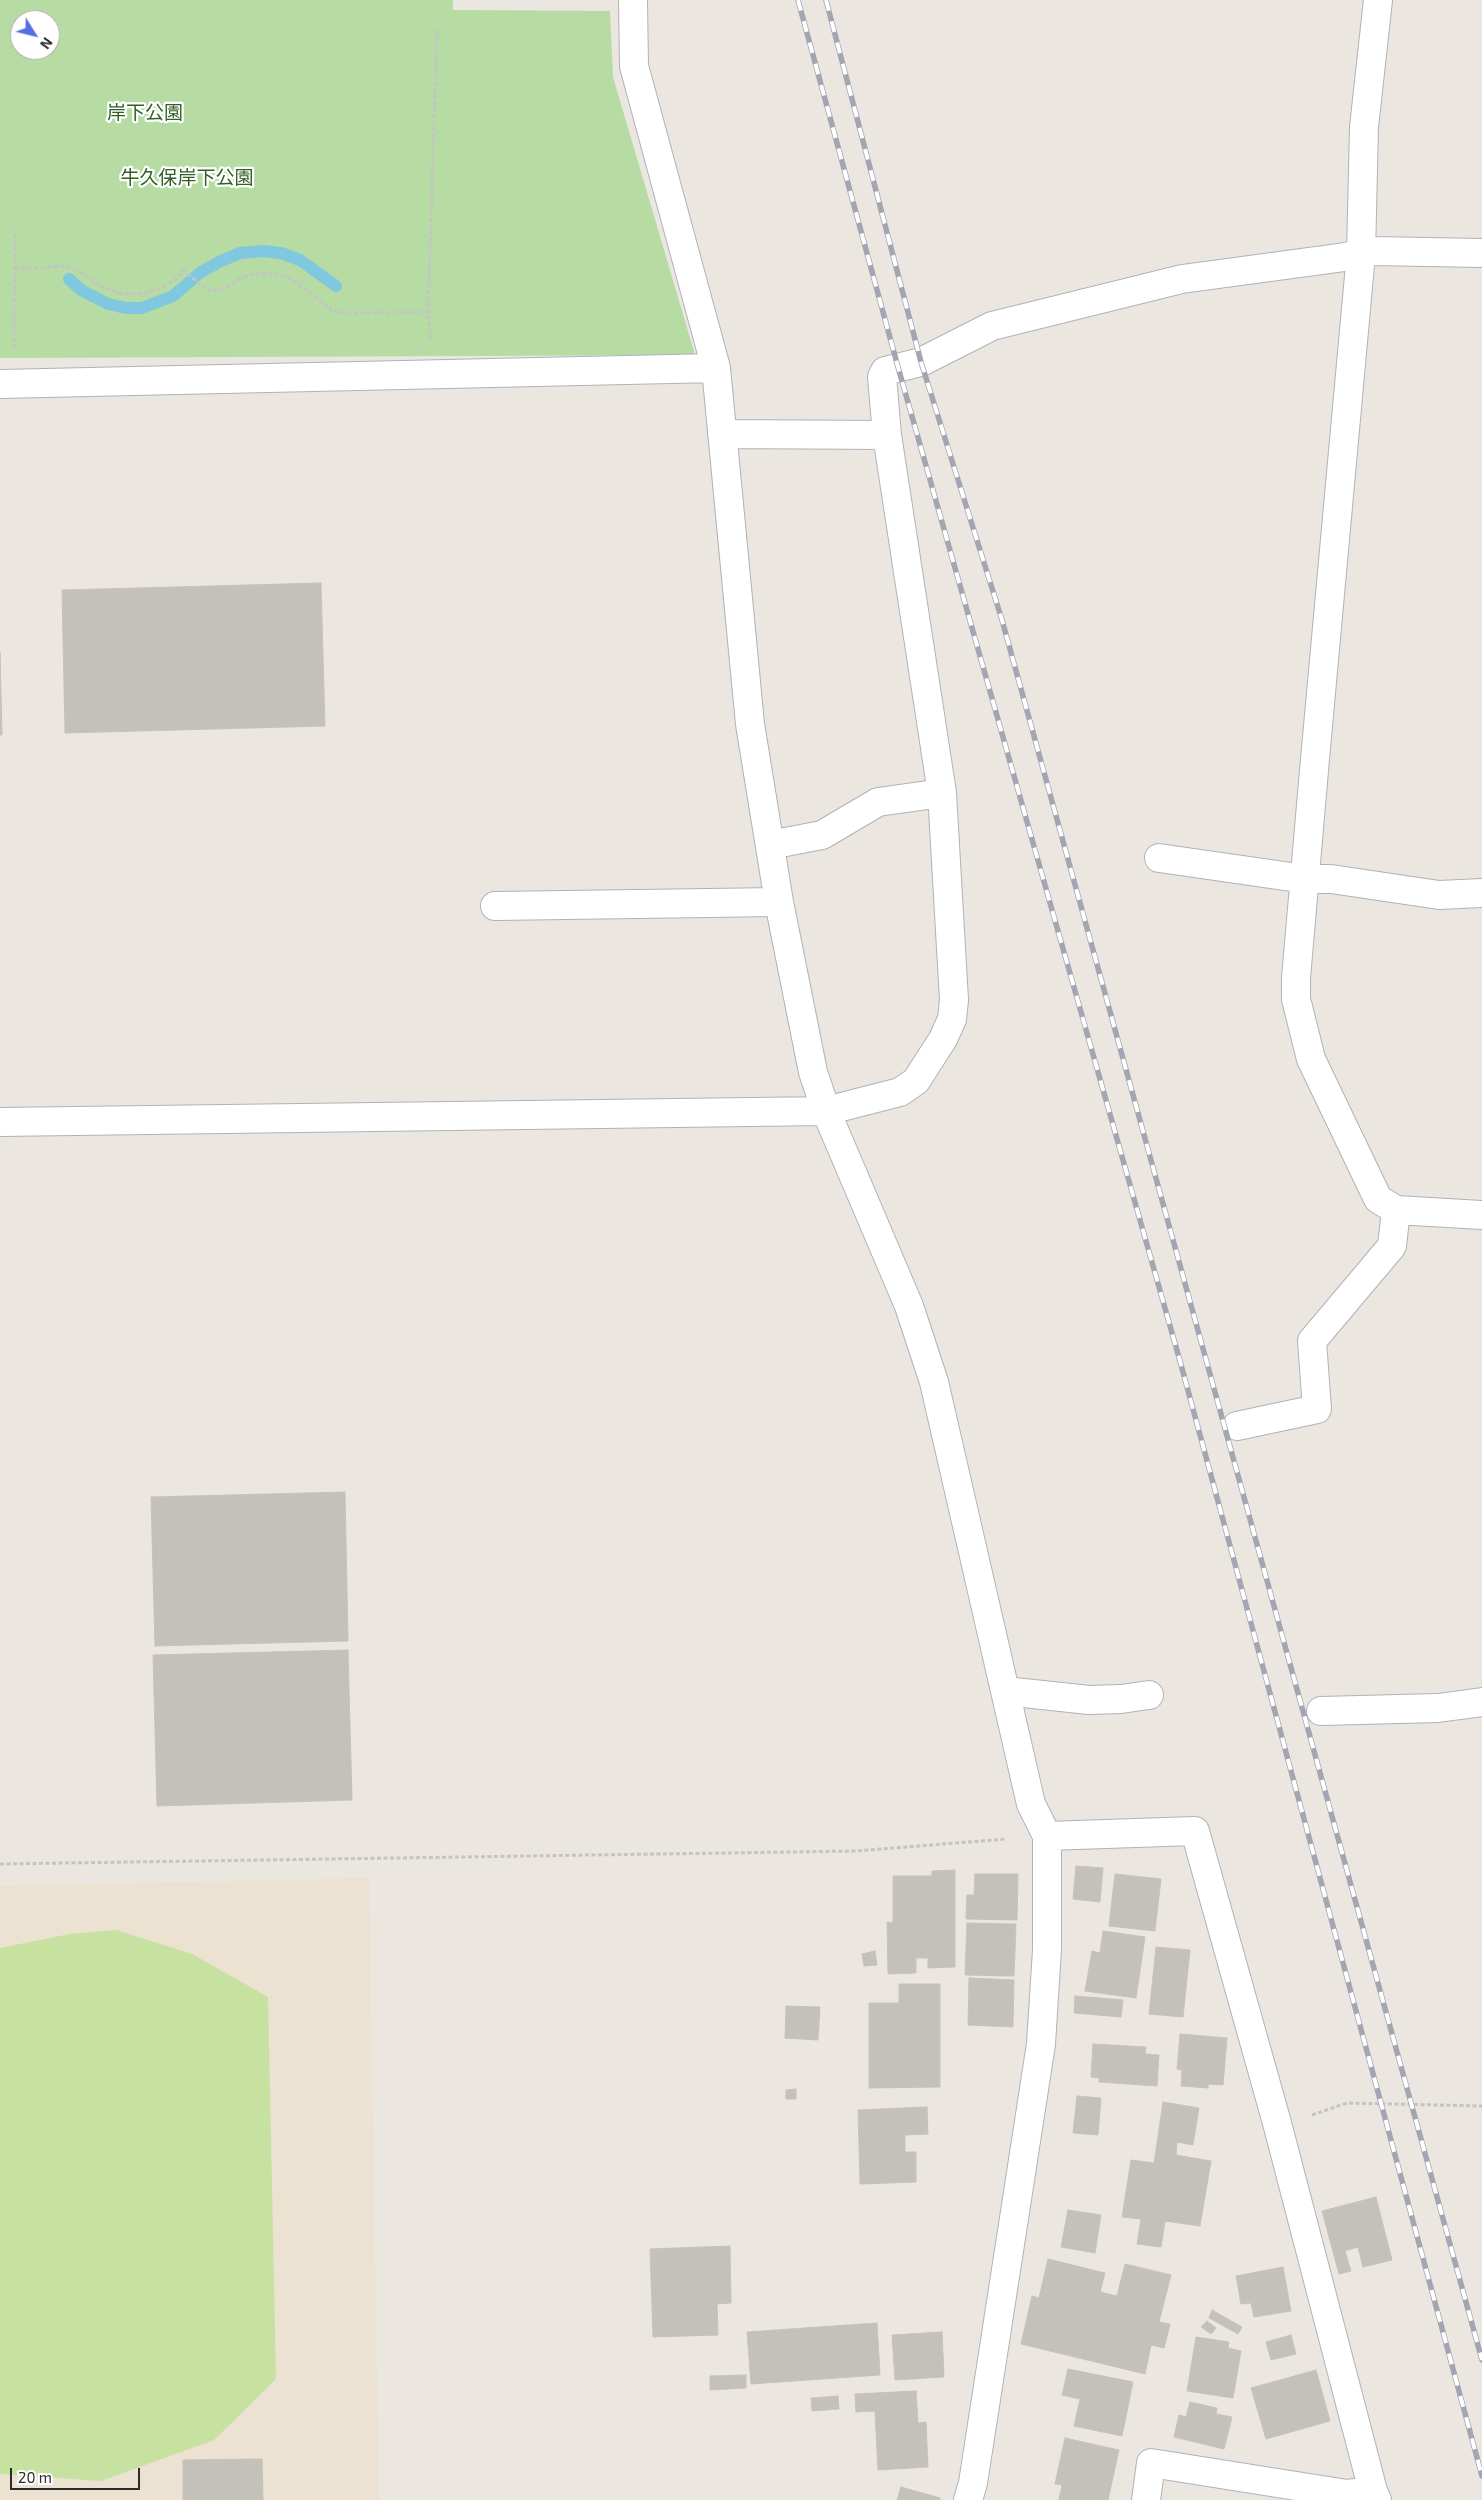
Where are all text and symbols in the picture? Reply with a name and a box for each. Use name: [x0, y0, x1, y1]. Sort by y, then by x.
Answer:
north arrow: [10, 10, 60, 60]
text: N: [37, 34, 57, 53]
park label: 岸下公園: [107, 102, 183, 124]
park label: 牛久保岸下公園: [121, 167, 253, 189]
scale bar: [12, 2458, 142, 2490]
text: 20 m: [18, 2468, 52, 2486]

